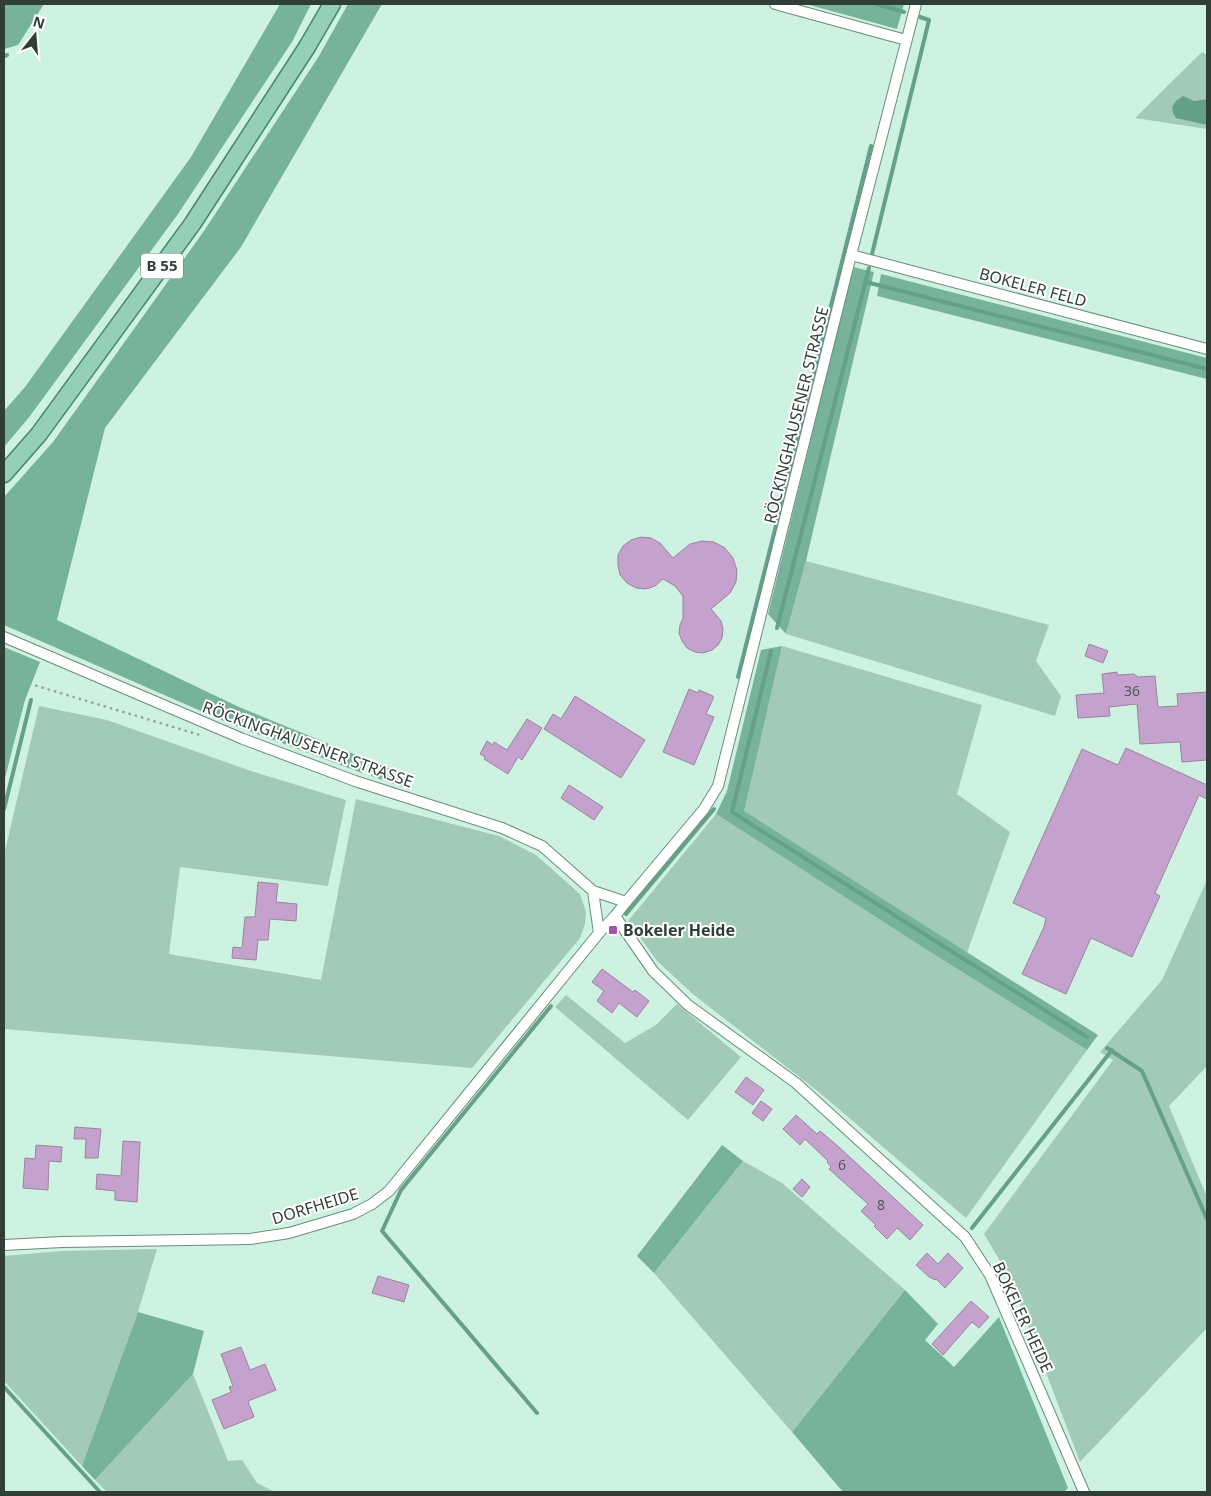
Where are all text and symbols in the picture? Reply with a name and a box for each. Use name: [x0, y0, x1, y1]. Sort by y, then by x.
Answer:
north arrow: [10, 10, 60, 60]
text: N: [31, 11, 47, 33]
road number: B 55: [141, 254, 183, 278]
street label: BOKELER FELD: [977, 262, 1089, 312]
street label: RÖCKINGHAUSENER STRASSE: [758, 304, 834, 526]
house number: 36: [1124, 681, 1140, 700]
street label: RÖCKINGHAUSENER STRASSE: [200, 696, 416, 792]
place label: Bokeler Heide: [623, 919, 735, 941]
marker: Bokeler Heide: [607, 924, 619, 936]
house number: 6: [838, 1155, 846, 1174]
street label: DORFHEIDE: [269, 1182, 361, 1230]
house number: 8: [877, 1195, 885, 1214]
street label: BOKELER HEIDE: [988, 1258, 1058, 1376]

